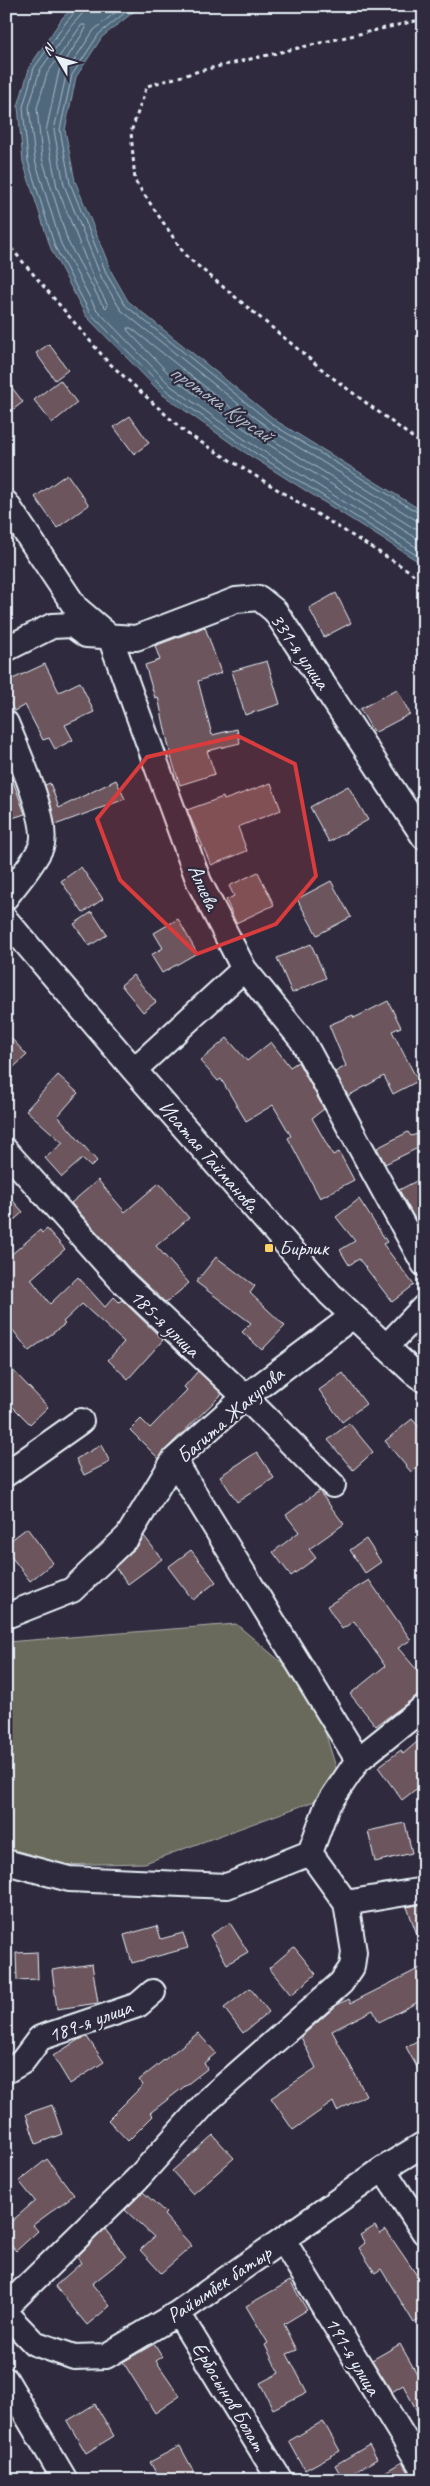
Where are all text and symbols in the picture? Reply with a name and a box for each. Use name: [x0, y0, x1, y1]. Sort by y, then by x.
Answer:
north arrow: [32, 32, 82, 82]
text: N: [39, 40, 59, 59]
water label: протока Курсай: [164, 357, 282, 451]
street label: 331-я улица: [264, 608, 337, 696]
street label: Алиева: [183, 860, 226, 916]
street label: Исатая Тайманова: [153, 1095, 266, 1219]
place label: Бирлик: [279, 1235, 330, 1261]
marker: Бирлик: [263, 1242, 275, 1254]
street label: 185-я улица: [125, 1283, 207, 1364]
street label: Багита Жакупова: [171, 1360, 290, 1469]
street label: 189-я улица: [45, 1993, 137, 2048]
street label: Райымбек батыр: [162, 2239, 277, 2329]
street label: 191-я улица: [319, 2312, 388, 2402]
street label: Ербосынов Болат: [186, 2337, 272, 2456]

